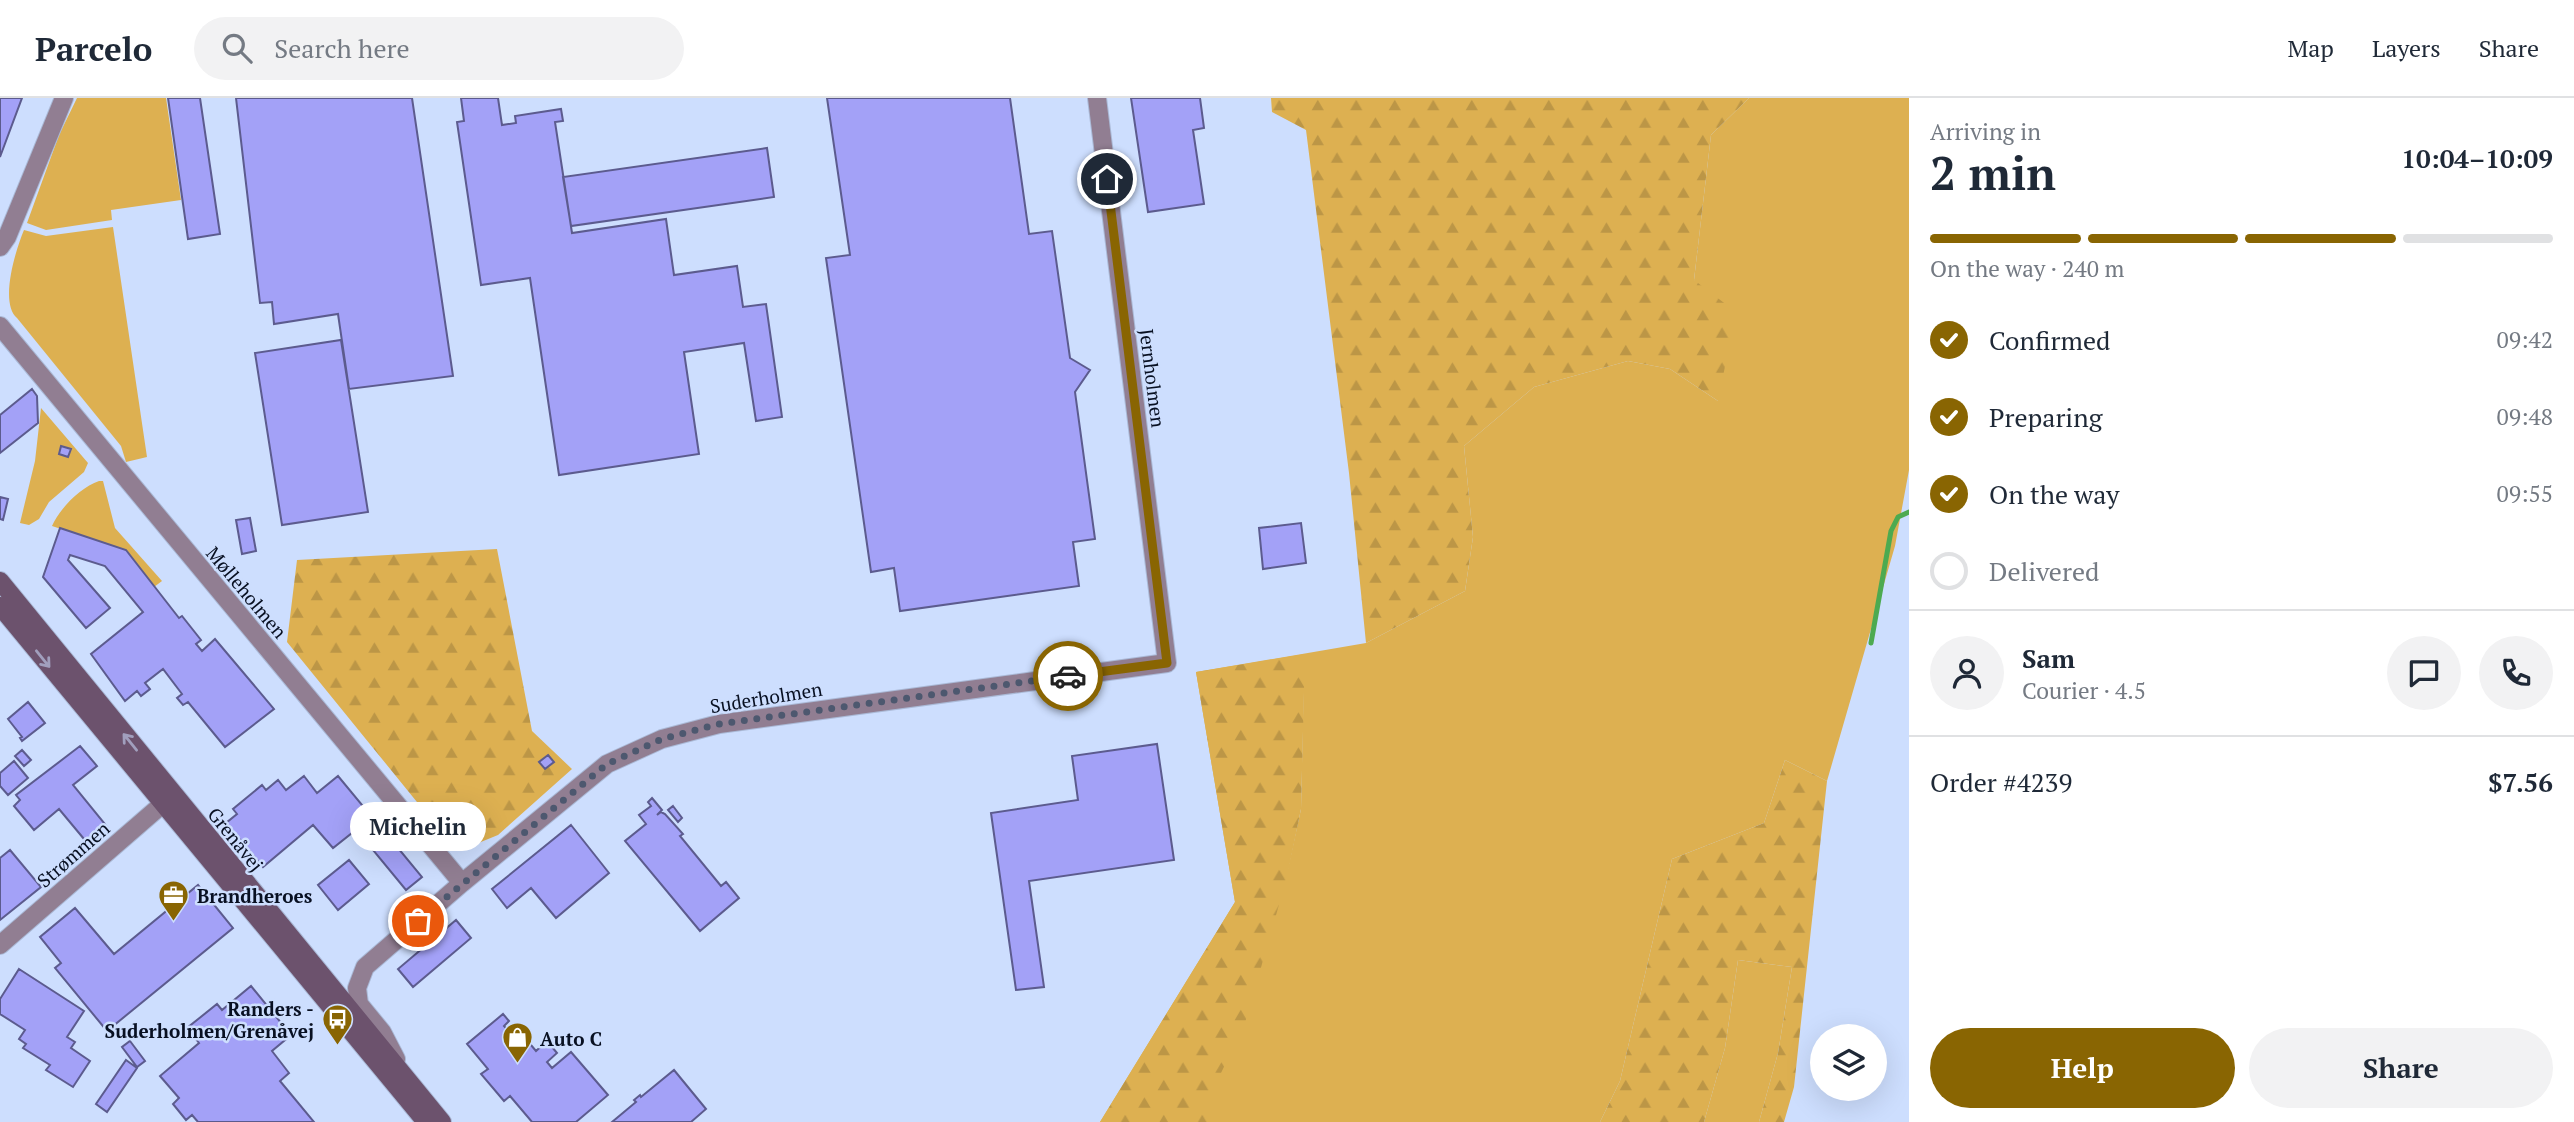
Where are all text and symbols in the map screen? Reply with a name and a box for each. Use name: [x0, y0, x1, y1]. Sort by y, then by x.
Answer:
search box: [194, 17, 684, 80]
text: Parcelo: [35, 27, 152, 70]
icon: search: [218, 29, 256, 67]
text: Search here: [274, 31, 410, 65]
text: Map: [2287, 32, 2334, 64]
text: Layers: [2372, 32, 2441, 64]
text: Share: [2479, 32, 2539, 64]
text: Arriving in: [1930, 116, 2041, 147]
text: 10:04–10:09: [2401, 141, 2553, 175]
text: 2 min: [1930, 142, 2056, 203]
pin: [1077, 149, 1137, 209]
icon: home: [1088, 160, 1126, 198]
text: On the way · 240 m: [1930, 253, 2124, 284]
icon: check: [1930, 321, 1968, 359]
text: Confirmed: [1989, 323, 2110, 357]
text: 09:42: [2496, 324, 2553, 355]
street label: Jernholmen: [1135, 327, 1171, 429]
icon: check: [1930, 398, 1968, 436]
text: Preparing: [1989, 400, 2102, 434]
text: 09:48: [2496, 401, 2553, 432]
icon: check: [1930, 475, 1968, 513]
text: On the way: [1989, 477, 2120, 511]
text: 09:55: [2496, 478, 2553, 509]
street label: Mølleholmen: [201, 541, 293, 643]
text: Delivered: [1989, 554, 2099, 588]
button: person: [1930, 636, 2004, 710]
button: chat: [2387, 636, 2461, 710]
button: phone: [2479, 636, 2553, 710]
courier: [1033, 641, 1103, 711]
text: Sam: [2022, 641, 2075, 675]
one-way arrow: [36, 650, 51, 668]
icon: car: [1049, 657, 1087, 695]
text: Courier · 4.5: [2022, 675, 2146, 706]
street label: Suderholmen: [708, 676, 824, 718]
one-way arrow: [122, 734, 138, 752]
text: Order #4239: [1930, 765, 2072, 799]
text: $7.56: [2488, 765, 2553, 799]
street label: Grenåvej: [203, 802, 269, 876]
callout: Michelin: [350, 802, 486, 851]
text: Michelin: [369, 811, 467, 842]
street label: Strømmen: [31, 815, 115, 893]
office icon: Brandheroes: [157, 878, 191, 922]
place label: Brandheroes: [197, 883, 313, 908]
pin: [388, 891, 448, 951]
icon: bag: [399, 902, 437, 940]
place label: Randers - Suderholmen/Grenåvej: [105, 996, 314, 1043]
bus stop icon: Randers - Suderholmen/Grenåvej: [320, 1002, 354, 1046]
shop icon: Auto C: [500, 1021, 534, 1065]
map controls: [1810, 1024, 1887, 1101]
button: layers: [1810, 1024, 1887, 1101]
place label: Auto C: [540, 1026, 602, 1051]
button: Help: [1930, 1028, 2235, 1108]
button: Share: [2249, 1028, 2553, 1108]

